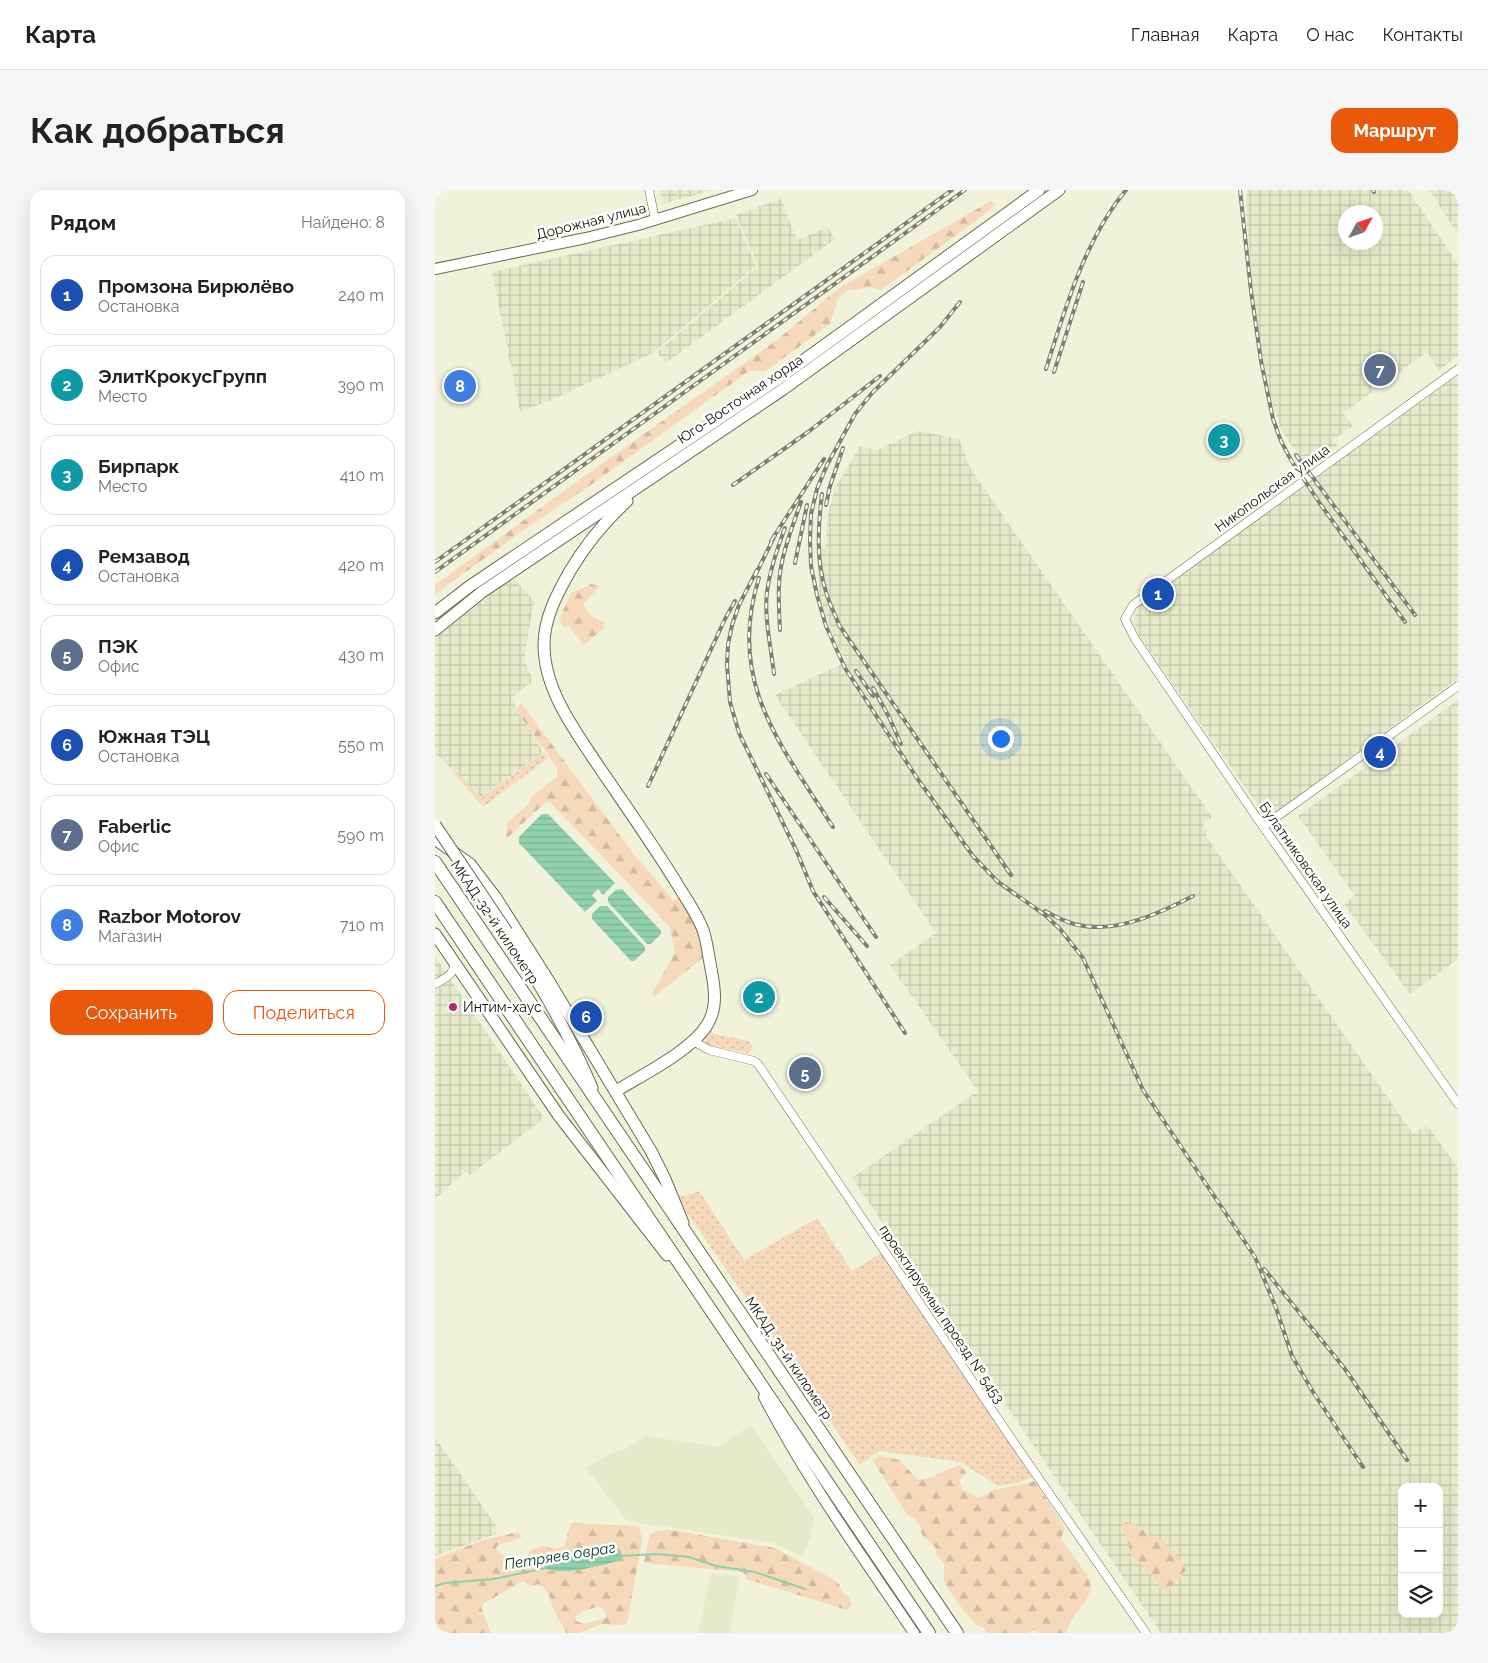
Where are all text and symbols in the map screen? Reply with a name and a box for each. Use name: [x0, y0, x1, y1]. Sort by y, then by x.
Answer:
text: Карта: [25, 20, 96, 49]
text: Главная: [1131, 24, 1199, 45]
text: Карта: [1227, 24, 1278, 45]
text: О нас: [1306, 24, 1354, 45]
text: Контакты: [1382, 24, 1463, 45]
button: Маршрут: [1331, 108, 1458, 153]
text: Как добраться: [30, 110, 285, 151]
street label: Дорожная улица: [534, 200, 648, 242]
north arrow: [1338, 205, 1383, 250]
text: Рядом: [50, 210, 116, 235]
text: Найдено: 8: [301, 213, 385, 232]
text: Промзона Бирюлёво: [98, 275, 294, 297]
text: 1: [63, 286, 71, 305]
text: 240 m: [338, 286, 384, 305]
text: Остановка: [98, 297, 180, 316]
street label: Юго-Восточная хорда: [674, 351, 806, 447]
pin: 7: [1364, 351, 1396, 389]
text: ЭлитКрокусГрупп: [98, 365, 267, 387]
pin: 8: [444, 367, 476, 405]
text: 2: [62, 376, 72, 395]
text: 390 m: [338, 376, 384, 395]
text: Место: [98, 387, 147, 406]
pin: 3: [1208, 421, 1240, 459]
street label: Никопольская улица: [1212, 441, 1332, 535]
text: Бирпарк: [98, 455, 179, 477]
text: 3: [63, 466, 71, 485]
text: 410 m: [340, 466, 384, 485]
text: Место: [98, 477, 147, 496]
text: Ремзавод: [98, 545, 190, 567]
text: 4: [62, 556, 72, 575]
text: 420 m: [338, 556, 384, 575]
text: Остановка: [98, 567, 180, 586]
pin: 1: [1142, 575, 1174, 613]
text: ПЭК: [98, 635, 138, 657]
text: 5: [63, 646, 71, 665]
text: 430 m: [338, 646, 384, 665]
text: Офис: [98, 657, 139, 676]
text: Южная ТЭЦ: [98, 725, 210, 747]
your location: [988, 726, 1014, 752]
pin: 4: [1364, 733, 1396, 771]
text: 6: [62, 736, 72, 755]
text: 550 m: [338, 736, 384, 755]
text: Остановка: [98, 747, 180, 766]
street label: Булатниковская улица: [1256, 799, 1356, 931]
text: Faberlic: [98, 815, 171, 837]
text: 7: [63, 826, 71, 845]
text: 590 m: [337, 826, 384, 845]
text: Офис: [98, 837, 139, 856]
street label: МКАД, 32-й километр: [448, 857, 543, 987]
text: Razbor Motorov: [98, 905, 241, 927]
text: 8: [62, 916, 72, 935]
text: 710 m: [340, 916, 384, 935]
text: Магазин: [98, 927, 162, 946]
pin: 2: [743, 978, 775, 1016]
button: Сохранить: [50, 990, 213, 1035]
button: Поделиться: [223, 990, 385, 1035]
pin: 6: [570, 998, 602, 1036]
place label: Интим-хаус: [463, 999, 542, 1015]
marker: Интим-хаус: [447, 1001, 459, 1013]
pin: 5: [789, 1054, 821, 1092]
street label: проектируемый проезд № 5453: [876, 1222, 1008, 1406]
street label: МКАД, 31-й километр: [742, 1294, 836, 1423]
map controls: [1398, 1483, 1443, 1618]
button: +: [1398, 1483, 1443, 1528]
button: −: [1398, 1528, 1443, 1573]
water label: Петряев овраг: [503, 1538, 617, 1574]
button: layers: [1398, 1573, 1443, 1618]

